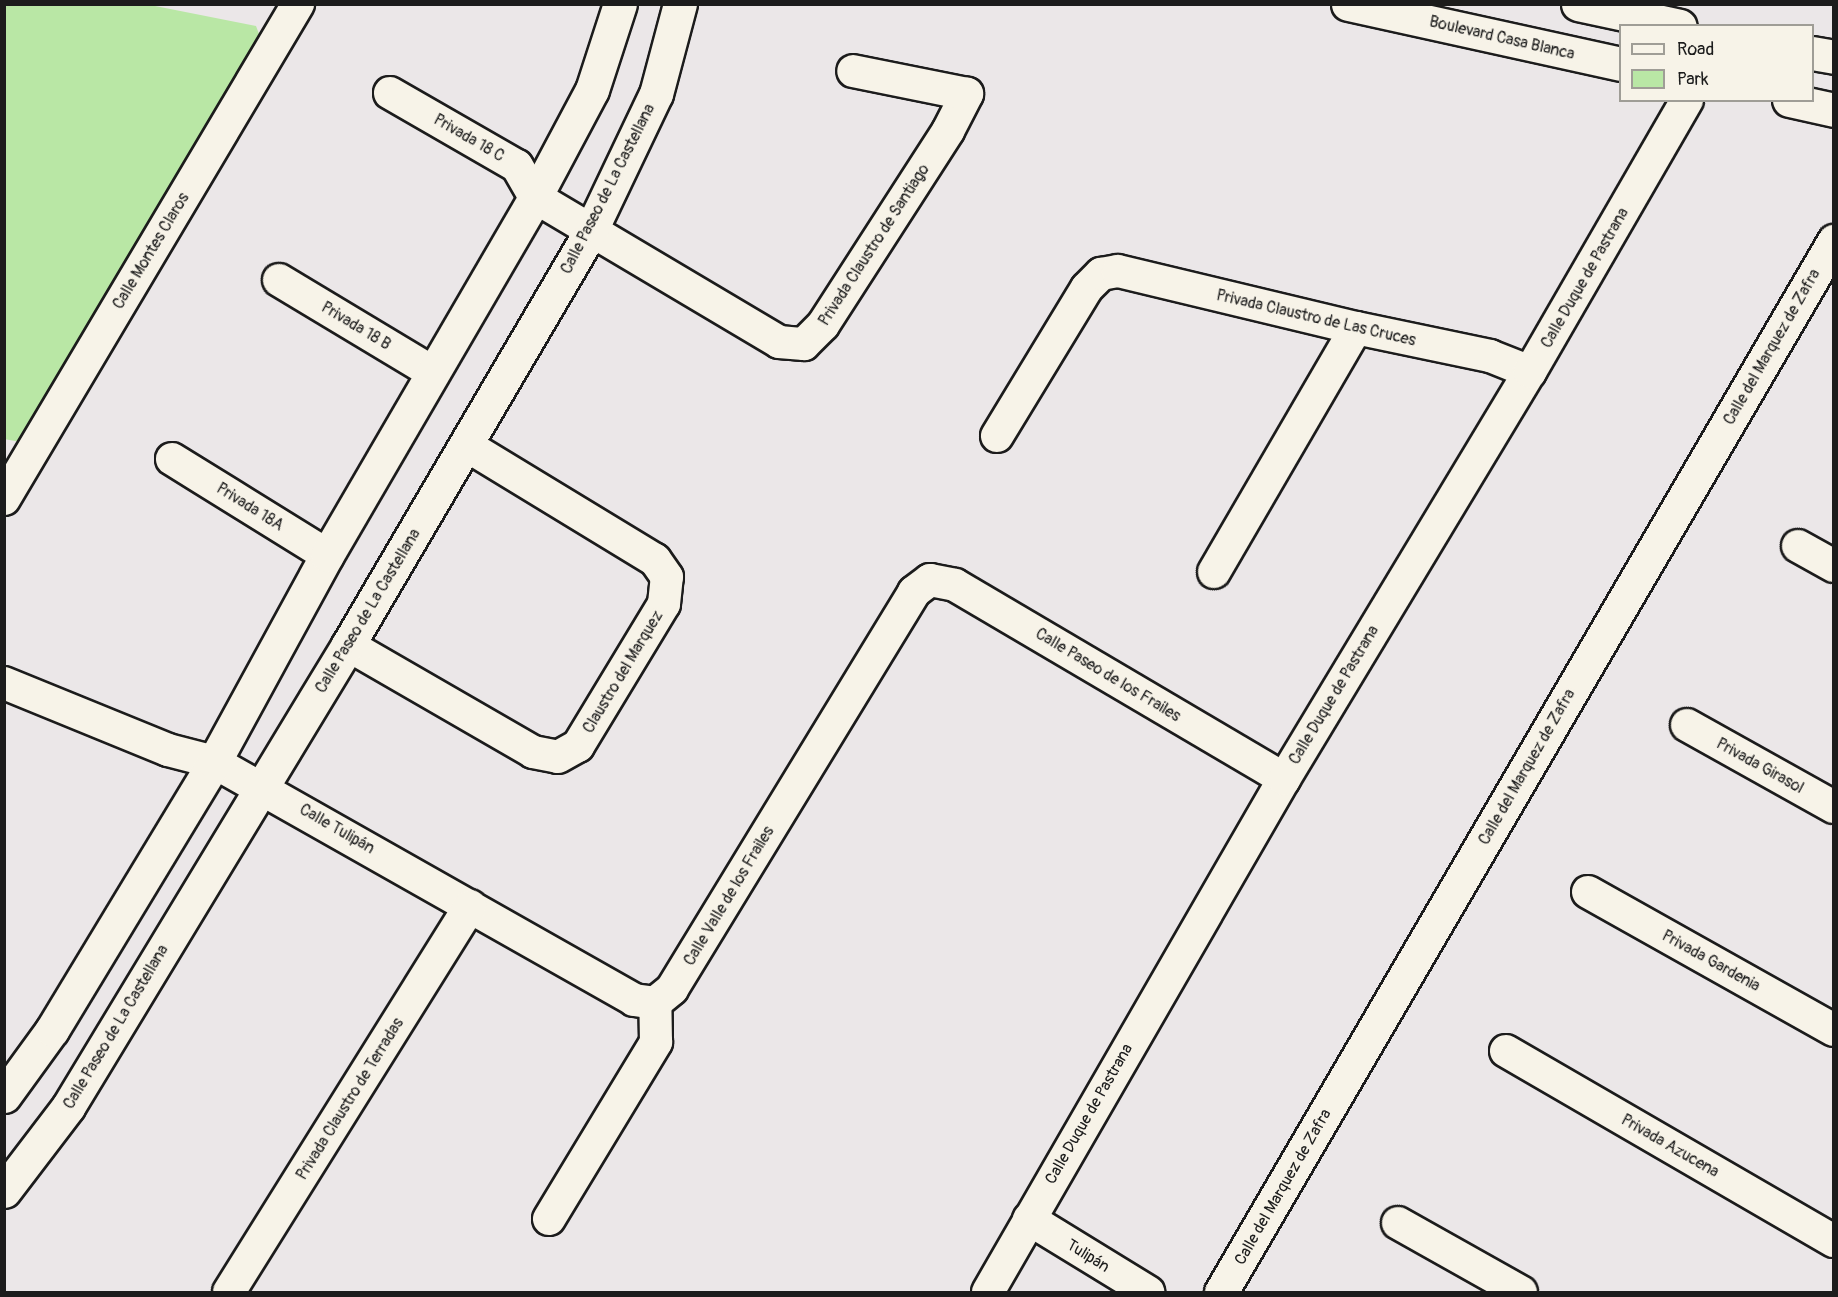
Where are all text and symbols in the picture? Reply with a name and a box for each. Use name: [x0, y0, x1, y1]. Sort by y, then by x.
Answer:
street label: Boulevard Casa Blanca: [1427, 12, 1577, 64]
legend: [1619, 24, 1814, 102]
text: Road: [1677, 38, 1714, 61]
text: Park: [1677, 68, 1709, 91]
street label: Calle Paseo de La Castellana: [557, 101, 659, 277]
street label: Privada 18 C: [430, 110, 508, 166]
street label: Privada Claustro de Santiago: [815, 161, 933, 329]
street label: Calle Montes Claros: [109, 189, 193, 313]
street label: Calle Duque de Pastrana: [1537, 204, 1633, 352]
street label: Calle del Marquez de Zafra: [1720, 266, 1824, 428]
street label: Privada Claustro de Las Cruces: [1214, 286, 1418, 350]
street label: Privada 18 B: [318, 298, 394, 354]
street label: Privada 18A: [213, 479, 287, 535]
street label: Calle Paseo de La Castellana: [311, 525, 425, 697]
street label: Claustro del Marquez: [579, 607, 667, 737]
street label: Calle Duque de Pastrana: [1285, 622, 1383, 768]
street label: Calle Paseo de los Frailes: [1032, 624, 1184, 726]
street label: Calle del Marquez de Zafra: [1475, 686, 1579, 848]
street label: Privada Girasol: [1713, 734, 1807, 798]
street label: Calle Tulipán: [296, 800, 378, 858]
street label: Calle Valle de los Frailes: [680, 823, 778, 969]
street label: Privada Gardenia: [1659, 926, 1763, 996]
street label: Calle Paseo de La Castellana: [59, 941, 173, 1113]
street label: Privada Claustro de Terradas: [292, 1014, 408, 1184]
street label: Calle Duque de Pastrana: [1041, 1040, 1137, 1188]
street label: Calle del Marquez de Zafra: [1231, 1106, 1335, 1268]
street label: Privada Azucena: [1618, 1110, 1722, 1182]
street label: Tulipán: [1063, 1235, 1113, 1277]

